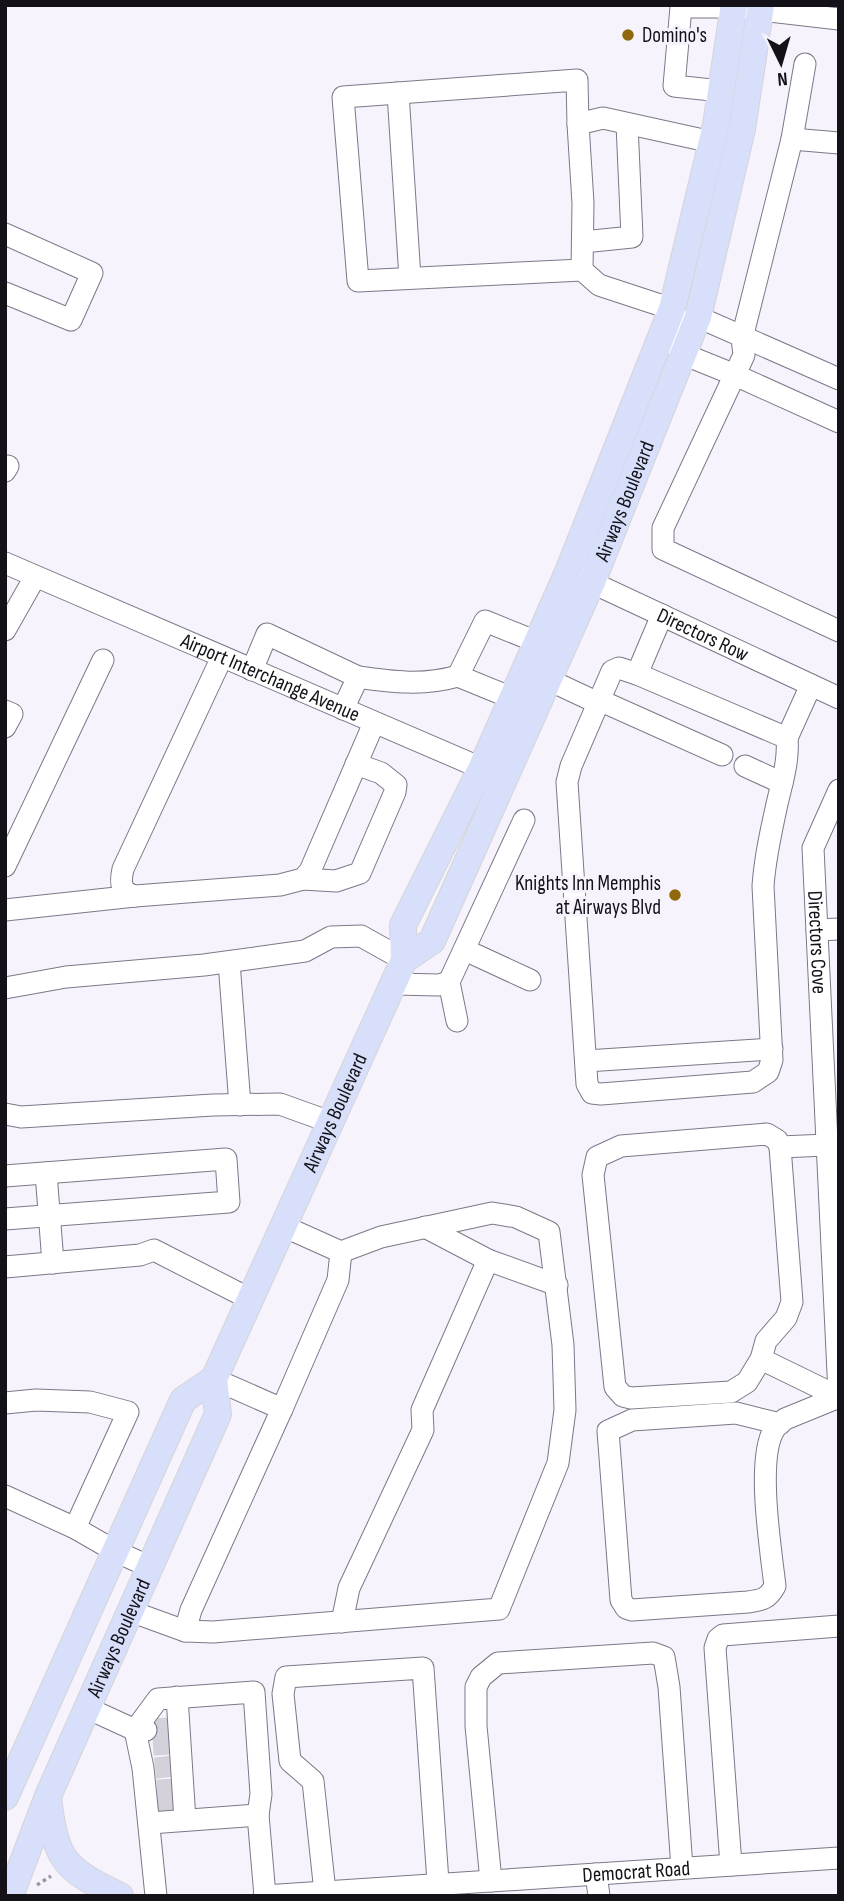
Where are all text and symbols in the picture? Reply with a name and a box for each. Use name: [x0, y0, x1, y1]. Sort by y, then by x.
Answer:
place label: Domino's: [642, 23, 707, 48]
marker: Domino's: [620, 27, 636, 43]
north arrow: [746, 28, 816, 98]
text: N: [776, 67, 788, 90]
street label: Airways Boulevard: [589, 437, 660, 566]
street label: Directors Row: [653, 602, 753, 667]
street label: Airport Interchange Avenue: [176, 627, 364, 727]
place label: Knights Inn Memphis at Airways Blvd: [515, 871, 661, 920]
marker: Knights Inn Memphis at Airways Blvd: [667, 887, 683, 903]
street label: Directors Cove: [803, 890, 832, 994]
street label: Airways Boulevard: [297, 1050, 372, 1177]
street label: Airways Boulevard: [81, 1575, 156, 1702]
street label: Democrat Road: [582, 1855, 691, 1887]

